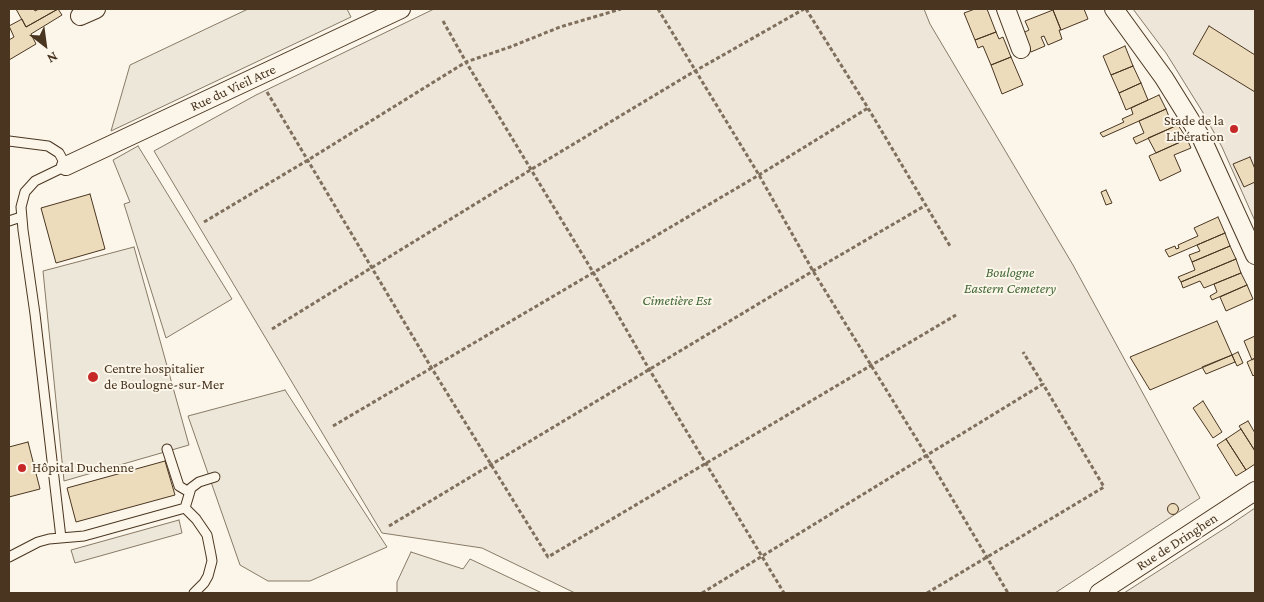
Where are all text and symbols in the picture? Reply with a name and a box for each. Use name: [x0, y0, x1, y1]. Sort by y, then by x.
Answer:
north arrow: [20, 20, 70, 70]
text: N: [44, 49, 61, 67]
street label: Rue du Vieil Atre: [188, 61, 278, 115]
place label: Stade de la Libération: [1164, 113, 1224, 146]
marker: Stade de la Libération: [1228, 123, 1240, 135]
park label: Boulogne Eastern Cemetery: [964, 265, 1056, 298]
park label: Cimetière Est: [642, 293, 712, 309]
place label: Centre hospitalier de Boulogne-sur-Mer: [104, 361, 224, 394]
marker: Centre hospitalier de Boulogne-sur-Mer: [86, 370, 100, 384]
place label: Hôpital Duchenne: [32, 460, 134, 476]
marker: Hôpital Duchenne: [16, 462, 28, 474]
street label: Rue de Dringhen: [1133, 510, 1221, 574]

